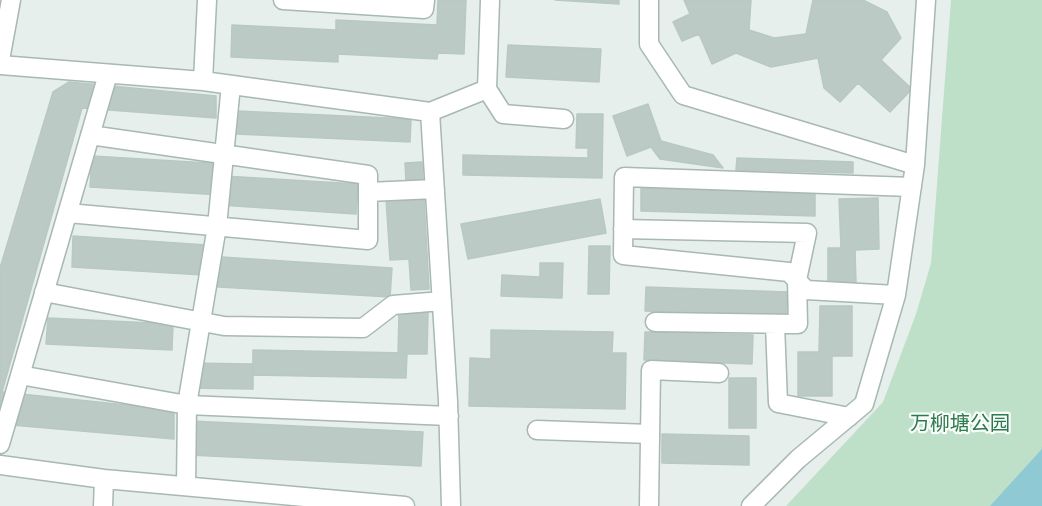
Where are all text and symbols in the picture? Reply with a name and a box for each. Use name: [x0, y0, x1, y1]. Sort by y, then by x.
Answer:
park label: 万柳塘公园: [910, 412, 1010, 436]

